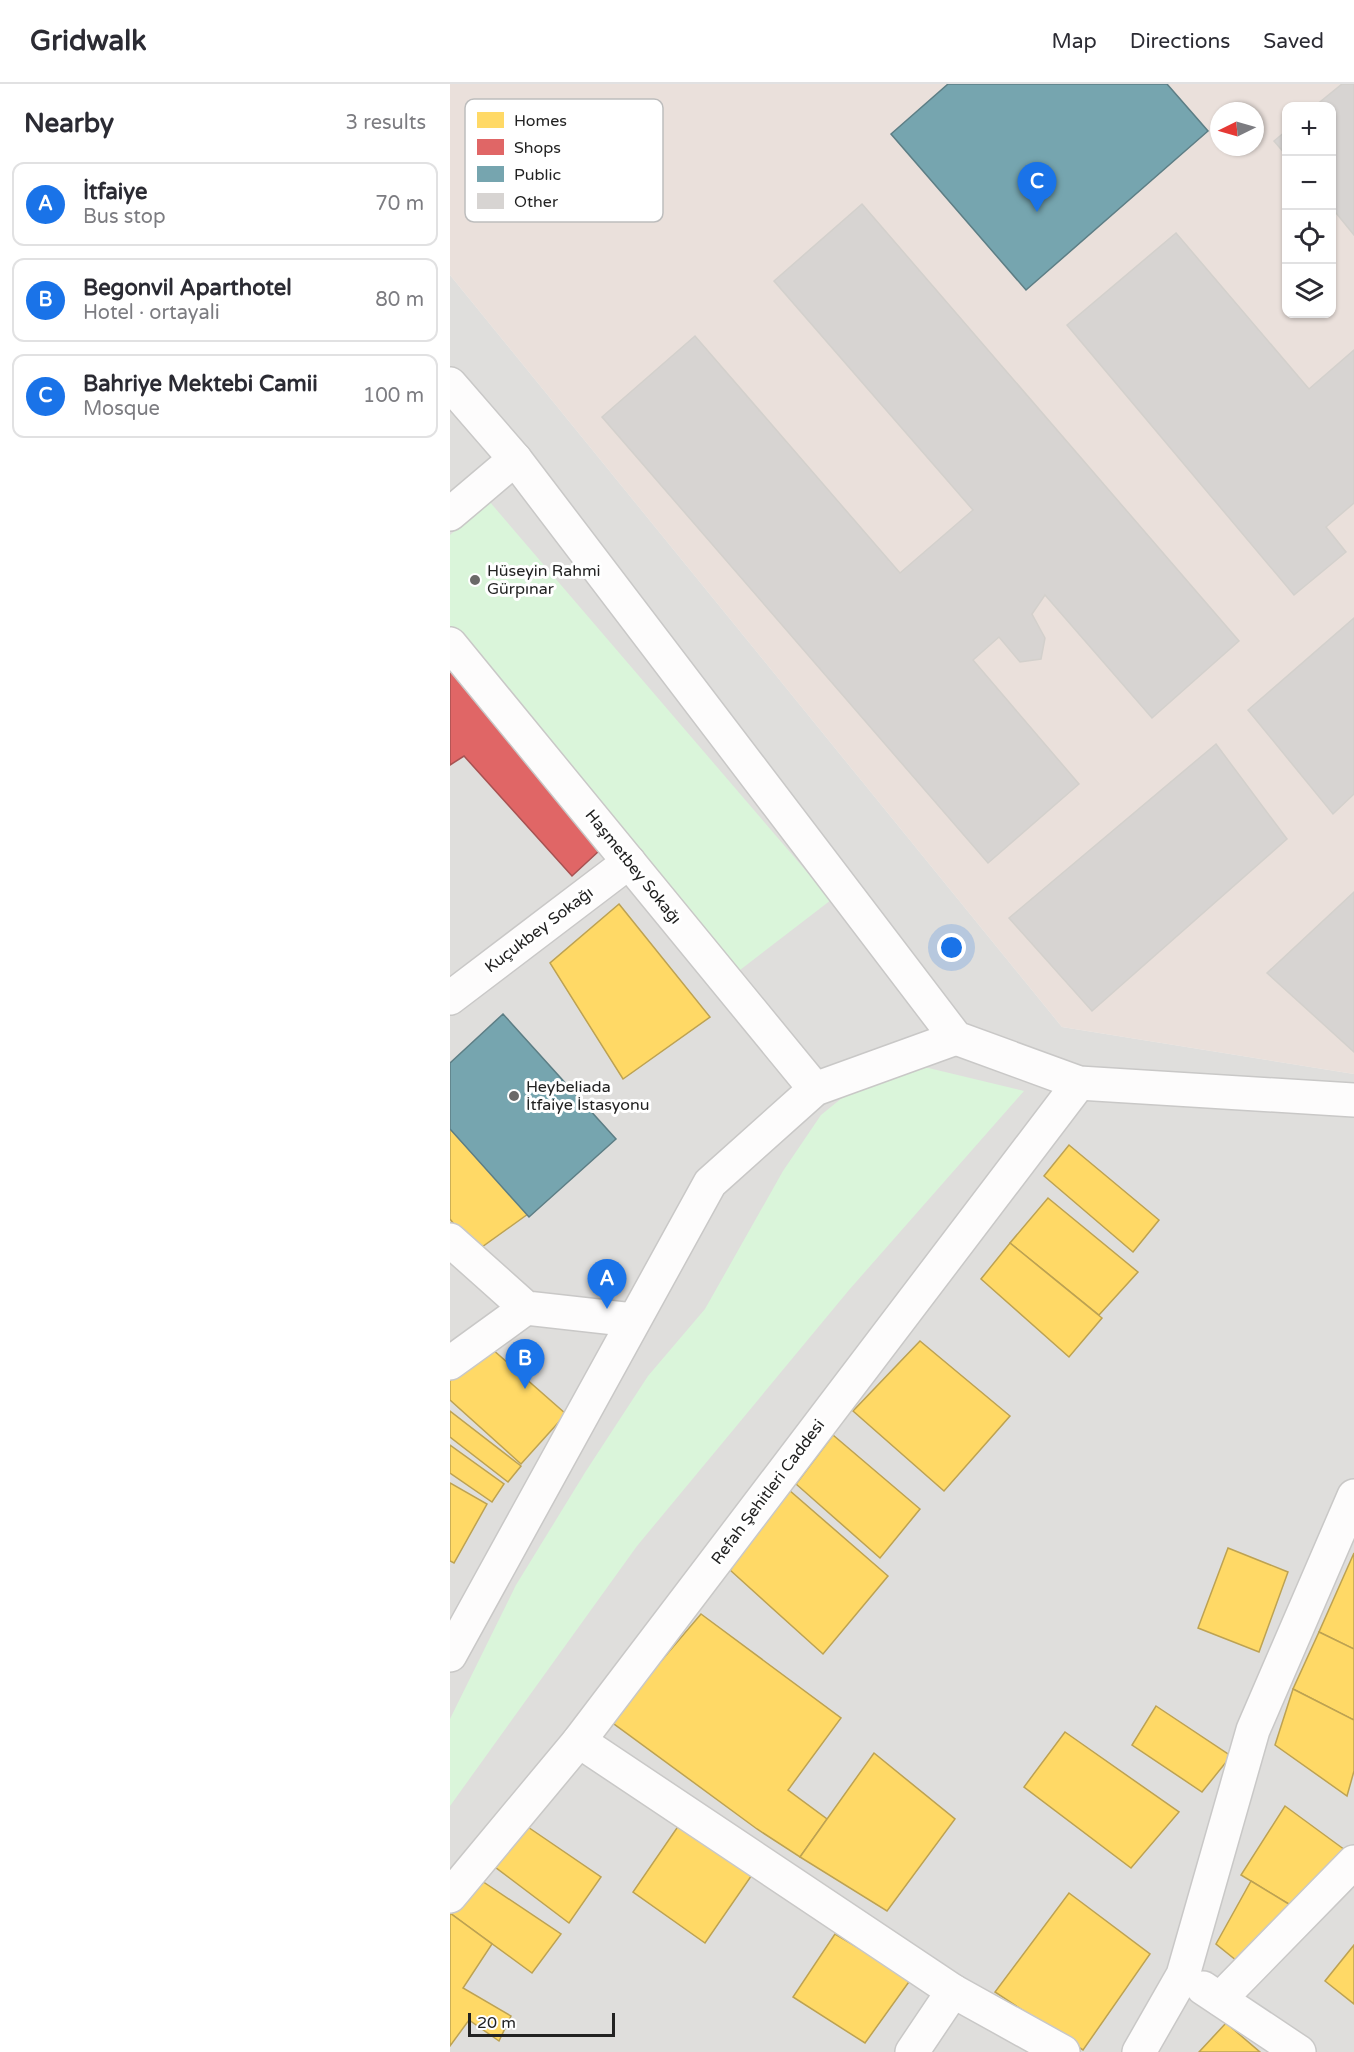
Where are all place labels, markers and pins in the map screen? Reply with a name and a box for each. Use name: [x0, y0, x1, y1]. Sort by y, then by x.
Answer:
pin: C: [1018, 162, 1056, 212]
place label: Hüseyin Rahmi Gürpınar: [487, 561, 601, 599]
marker: Hüseyin Rahmi Gürpınar: [468, 573, 482, 587]
place label: Heybeliada İtfaiye İstasyonu: [526, 1077, 649, 1115]
marker: Heybeliada İtfaiye İstasyonu: [507, 1089, 521, 1103]
pin: A: [588, 1260, 626, 1309]
pin: B: [506, 1340, 544, 1389]

